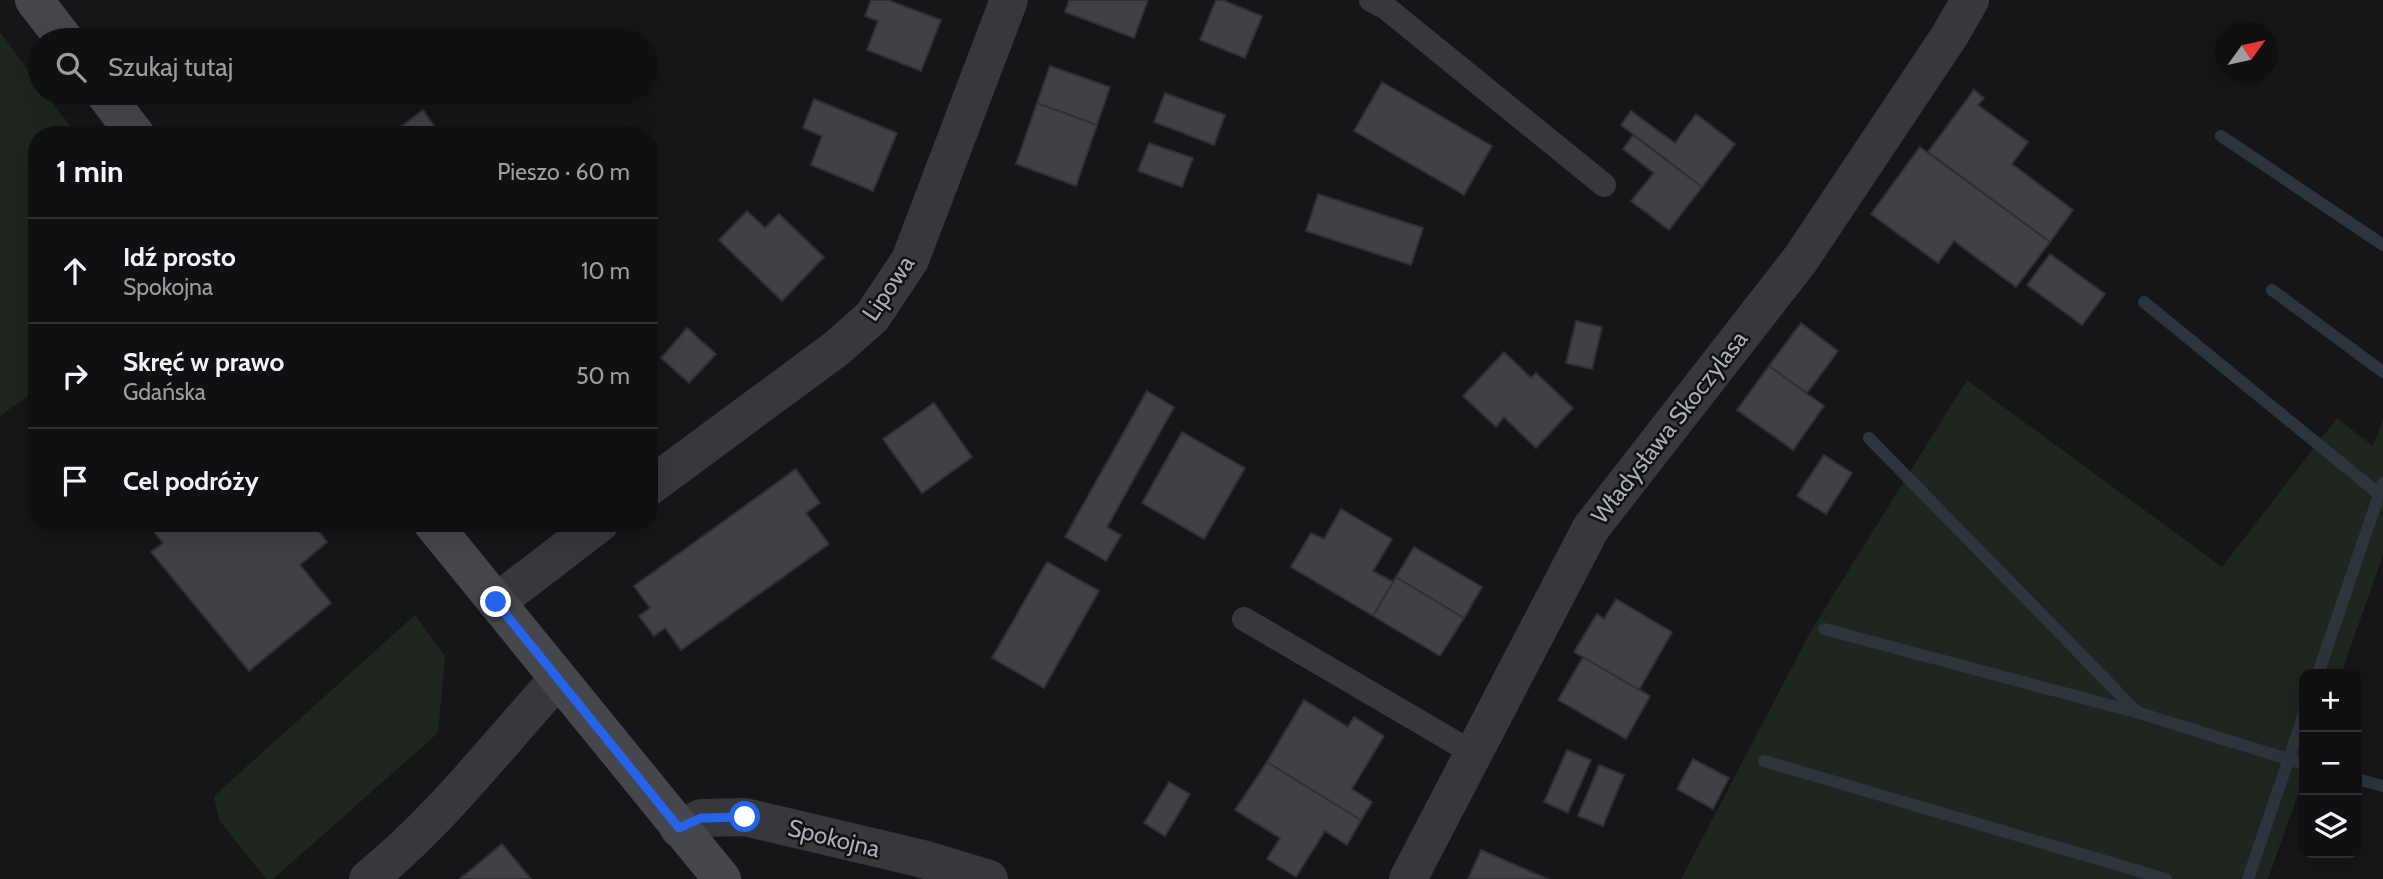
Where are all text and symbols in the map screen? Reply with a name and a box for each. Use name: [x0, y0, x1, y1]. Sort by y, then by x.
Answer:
north arrow: [2215, 21, 2278, 84]
search box: [28, 28, 658, 105]
icon: search: [52, 48, 90, 86]
text: Szukaj tutaj: [108, 51, 233, 83]
text: 1 min: [56, 153, 124, 190]
text: Pieszo · 60 m: [497, 158, 630, 186]
text: Idź prosto: [123, 241, 236, 273]
street label: Lipowa: [856, 249, 921, 326]
icon: ahead: [56, 252, 94, 290]
text: 10 m: [581, 257, 630, 285]
text: Spokojna: [123, 273, 213, 301]
street label: Władysława Skoczylasa: [1585, 325, 1754, 529]
text: Skręć w prawo: [123, 346, 284, 378]
icon: right: [56, 357, 94, 395]
text: 50 m: [576, 362, 630, 390]
text: Gdańska: [123, 378, 206, 406]
icon: arrive: [56, 462, 94, 500]
text: Cel podróży: [123, 465, 259, 497]
route end: [480, 586, 511, 617]
map controls: [2299, 669, 2362, 858]
button: +: [2299, 669, 2362, 732]
button: −: [2299, 732, 2362, 795]
button: layers: [2299, 795, 2362, 858]
route start: [729, 801, 760, 832]
street label: Spokojna: [785, 813, 884, 864]

